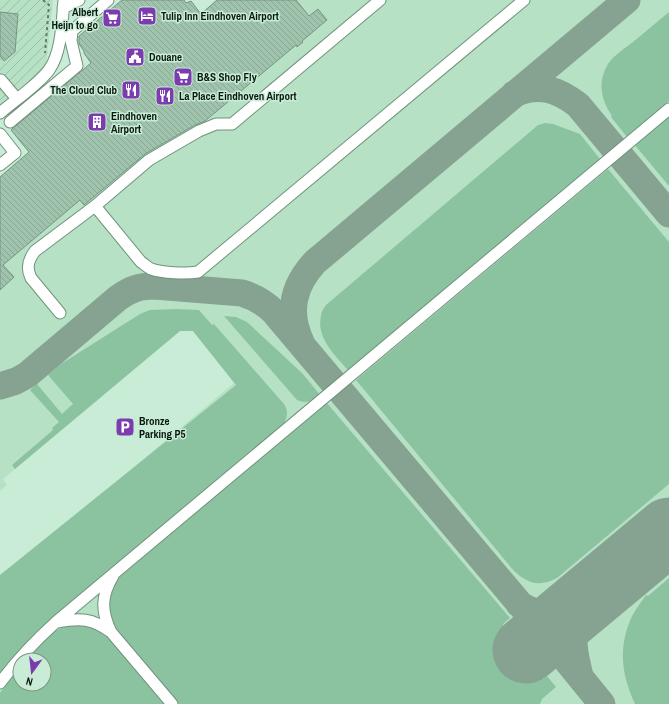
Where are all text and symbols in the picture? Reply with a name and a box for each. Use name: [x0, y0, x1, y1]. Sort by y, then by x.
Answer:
place label: Albert Heijn to go: [51, 5, 98, 32]
hotel icon: Tulip Inn Eindhoven Airport: [136, 5, 158, 27]
supermarket icon: Albert Heijn to go: [101, 7, 123, 29]
place label: Tulip Inn Eindhoven Airport: [161, 9, 279, 23]
public building icon: Douane: [124, 46, 146, 68]
place label: Douane: [149, 50, 182, 64]
supermarket icon: B&S Shop Fly: [172, 66, 194, 88]
place label: B&S Shop Fly: [197, 70, 257, 84]
restaurant icon: The Cloud Club: [120, 79, 142, 101]
place label: The Cloud Club: [50, 83, 117, 97]
restaurant icon: La Place Eindhoven Airport: [154, 85, 176, 107]
place label: La Place Eindhoven Airport: [179, 89, 296, 103]
place label: Eindhoven Airport: [111, 109, 157, 136]
building icon: Eindhoven Airport: [86, 111, 108, 133]
place label: Bronze Parking P5: [139, 414, 186, 441]
parking icon: Bronze Parking P5: [114, 416, 136, 438]
north arrow: [12, 652, 52, 692]
text: N: [24, 674, 34, 689]

